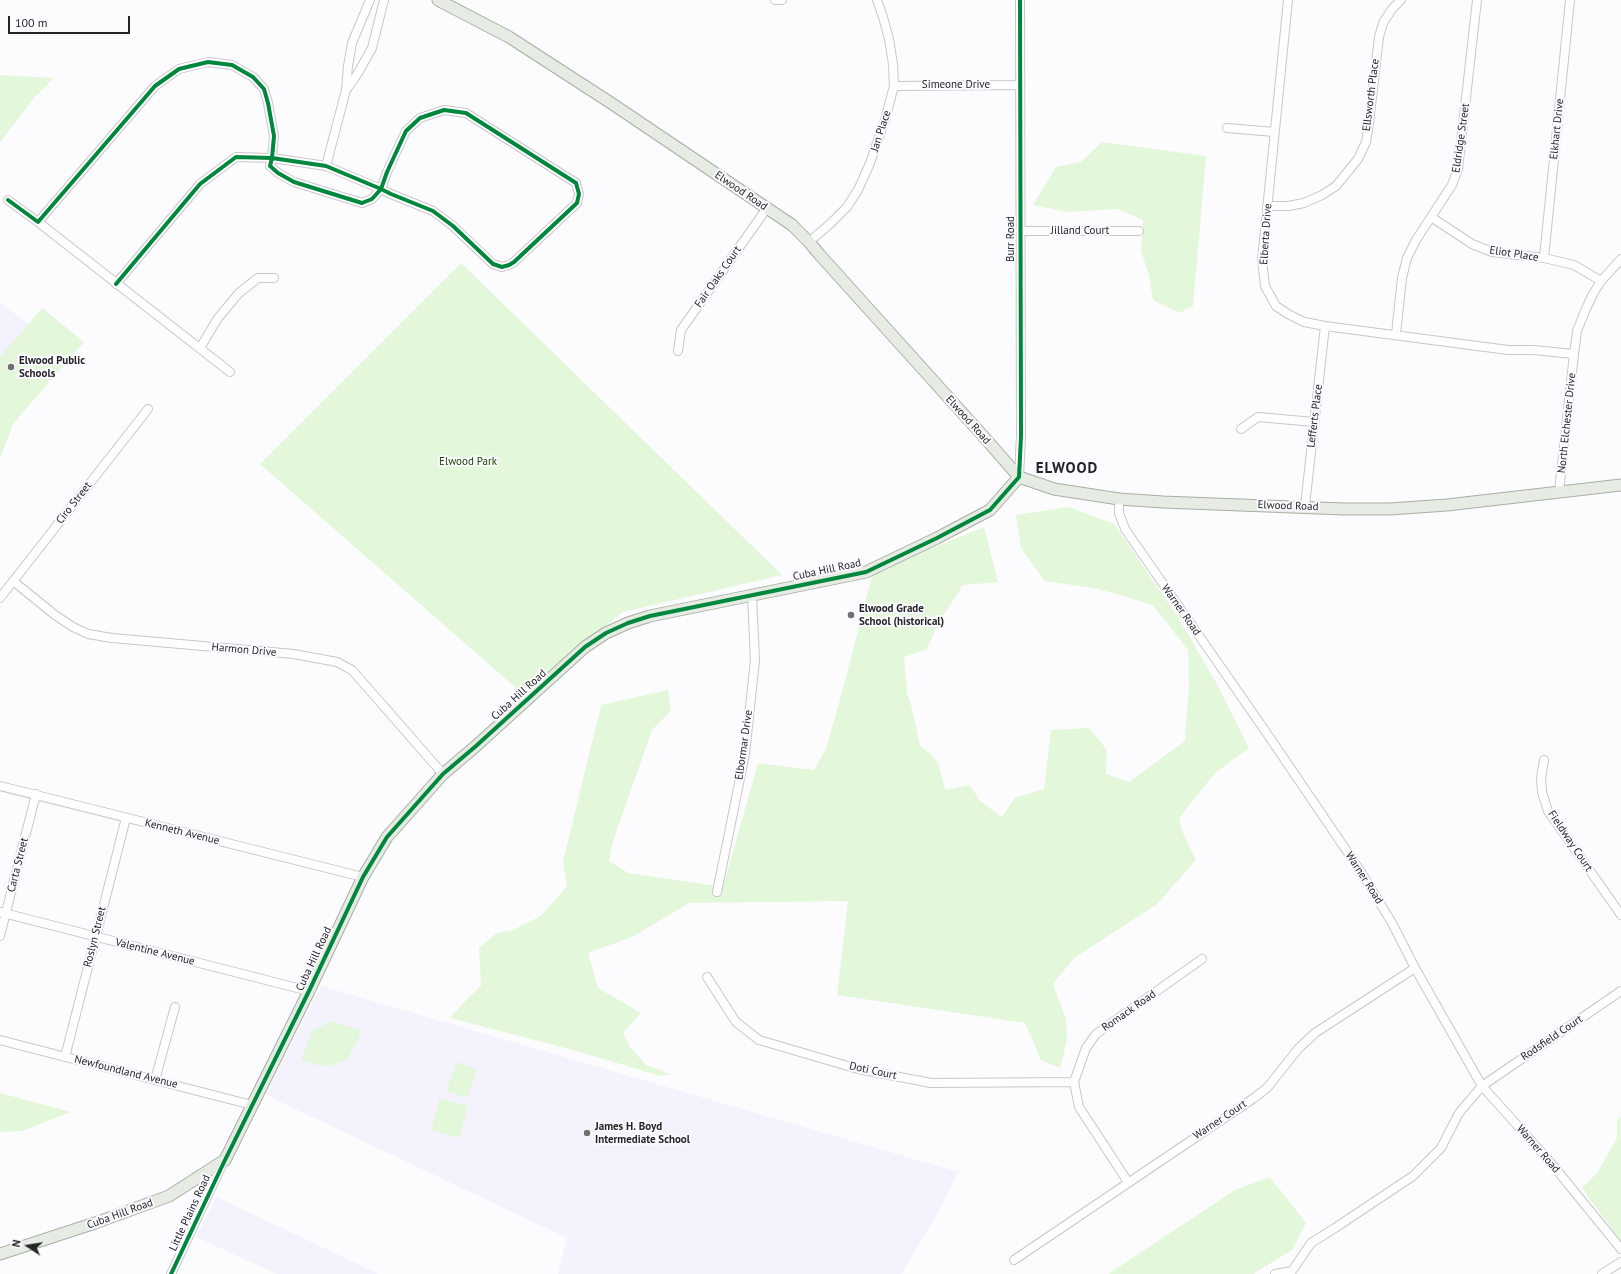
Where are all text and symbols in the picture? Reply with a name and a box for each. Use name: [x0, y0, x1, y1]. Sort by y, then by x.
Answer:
scale bar: [10, 8, 132, 34]
text: 100 m: [15, 15, 48, 30]
street label: Ellsworth Place: [1360, 58, 1382, 132]
street label: Simeone Drive: [922, 78, 990, 92]
street label: Elkhart Drive: [1547, 98, 1567, 160]
street label: Eldridge Street: [1450, 102, 1472, 174]
street label: Jan Place: [868, 109, 894, 153]
street label: Elwood Road: [712, 168, 770, 214]
street label: Elberta Drive: [1257, 203, 1275, 265]
street label: Burr Road: [1004, 216, 1018, 262]
street label: Jilland Court: [1051, 224, 1109, 238]
street label: Fair Oaks Court: [692, 244, 744, 310]
street label: Eliot Place: [1488, 244, 1540, 264]
place label: Elwood Public Schools: [19, 354, 85, 380]
marker: Elwood Public Schools: [6, 362, 16, 372]
street label: North Elchester Drive: [1555, 372, 1579, 474]
street label: Lefferts Place: [1305, 384, 1325, 448]
street label: Elwood Road: [943, 393, 993, 447]
park label: Elwood Park: [439, 455, 497, 469]
district label: ELWOOD: [1036, 460, 1098, 478]
street label: Ciro Street: [53, 479, 95, 527]
street label: Elwood Road: [1257, 498, 1319, 514]
street label: Cuba Hill Road: [792, 556, 862, 584]
street label: Warner Road: [1159, 582, 1203, 638]
place label: Elwood Grade School (historical): [859, 602, 944, 628]
marker: Elwood Grade School (historical): [846, 610, 856, 620]
street label: Harmon Drive: [211, 641, 277, 659]
street label: Cuba Hill Road: [489, 667, 549, 723]
street label: Elbormar Drive: [733, 709, 755, 781]
street label: Fieldway Court: [1545, 808, 1595, 874]
street label: Kenneth Avenue: [143, 816, 221, 848]
street label: Carta Street: [5, 836, 31, 894]
street label: Warner Road: [1342, 849, 1386, 907]
street label: Roslyn Street: [81, 905, 109, 969]
street label: Cuba Hill Road: [293, 925, 335, 993]
street label: Valentine Avenue: [114, 936, 196, 968]
street label: Romack Road: [1100, 988, 1158, 1034]
street label: Rodsfield Court: [1519, 1013, 1585, 1063]
street label: Newfoundland Avenue: [73, 1053, 179, 1091]
street label: Doti Court: [848, 1060, 898, 1082]
street label: Warner Court: [1191, 1097, 1249, 1143]
place label: James H. Boyd Intermediate School: [595, 1120, 690, 1146]
street label: Warner Road: [1514, 1122, 1562, 1176]
marker: James H. Boyd Intermediate School: [582, 1128, 592, 1138]
street label: Little Plains Road: [167, 1173, 213, 1253]
street label: Cuba Hill Road: [85, 1196, 155, 1232]
north arrow: [8, 1226, 48, 1266]
text: N: [9, 1239, 24, 1249]

